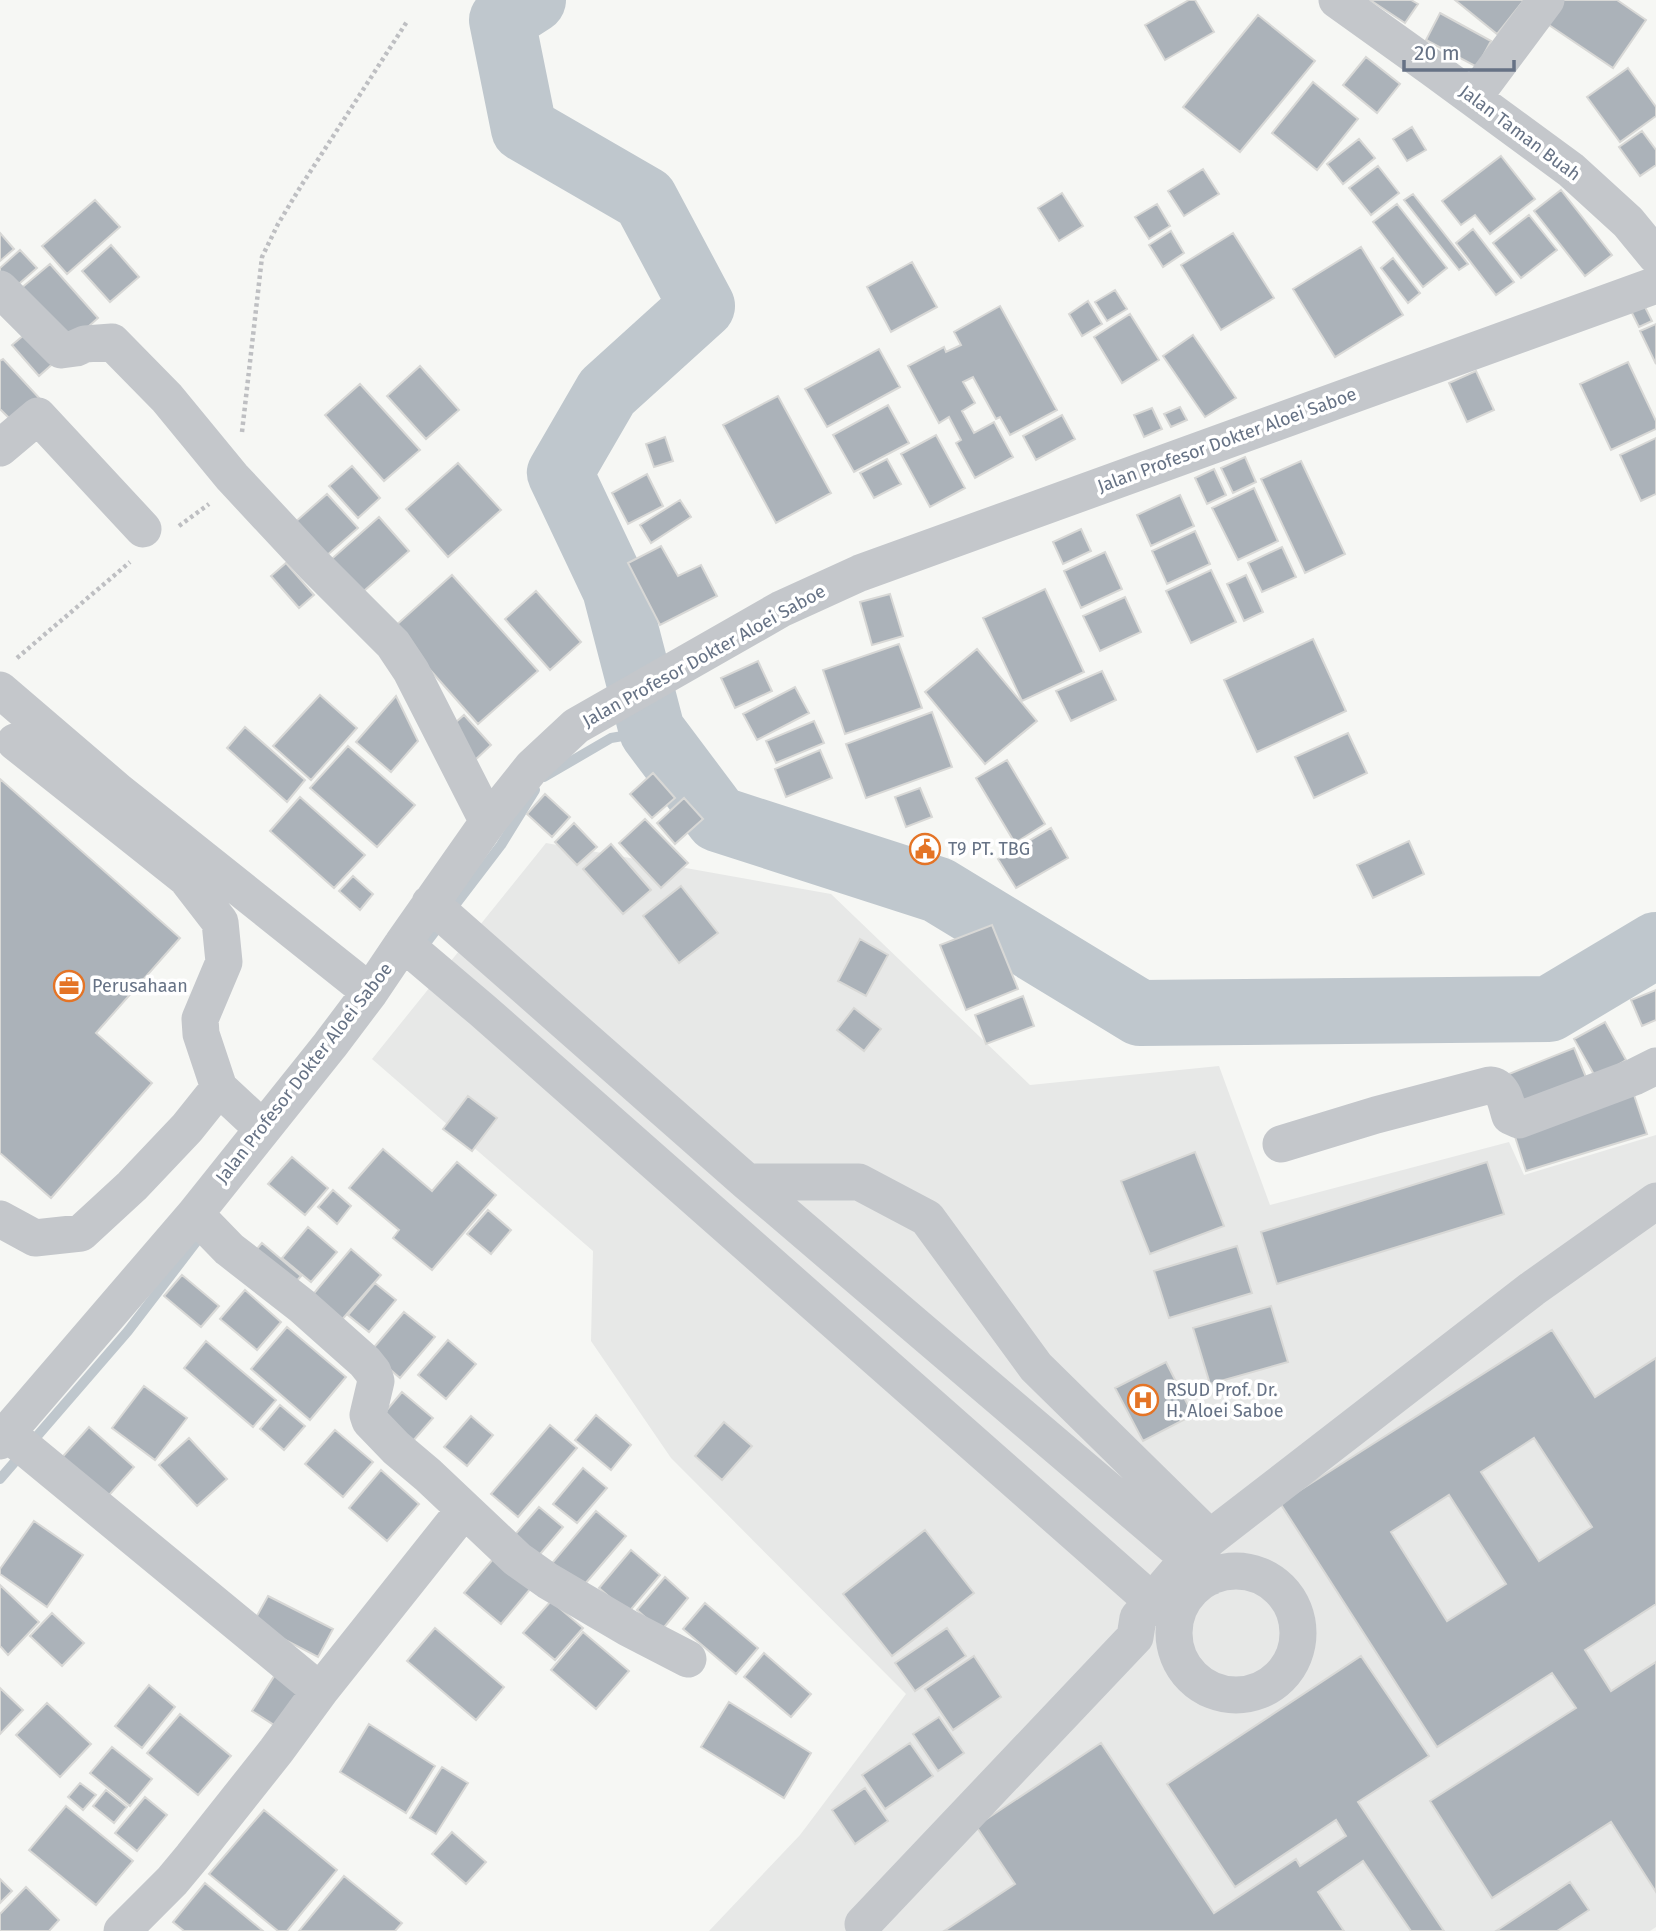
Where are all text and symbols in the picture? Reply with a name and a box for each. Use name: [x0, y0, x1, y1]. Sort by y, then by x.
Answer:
scale bar: [1404, 28, 1514, 72]
text: 20 m: [1414, 40, 1460, 66]
street label: Jalan Taman Buah: [1455, 80, 1585, 186]
street label: Jalan Profesor Dokter Aloei Saboe: [1094, 383, 1360, 497]
street label: Jalan Profesor Dokter Aloei Saboe: [579, 580, 829, 732]
public building icon: T9 PT. TBG: [908, 832, 942, 866]
place label: T9 PT. TBG: [948, 838, 1030, 860]
street label: Jalan Profesor Dokter Aloei Saboe: [211, 958, 397, 1188]
office icon: Perusahaan: [52, 969, 86, 1003]
place label: Perusahaan: [92, 975, 188, 997]
place label: RSUD Prof. Dr. H. Aloei Saboe: [1166, 1379, 1284, 1422]
hospital icon: RSUD Prof. Dr. H. Aloei Saboe: [1126, 1383, 1160, 1417]

